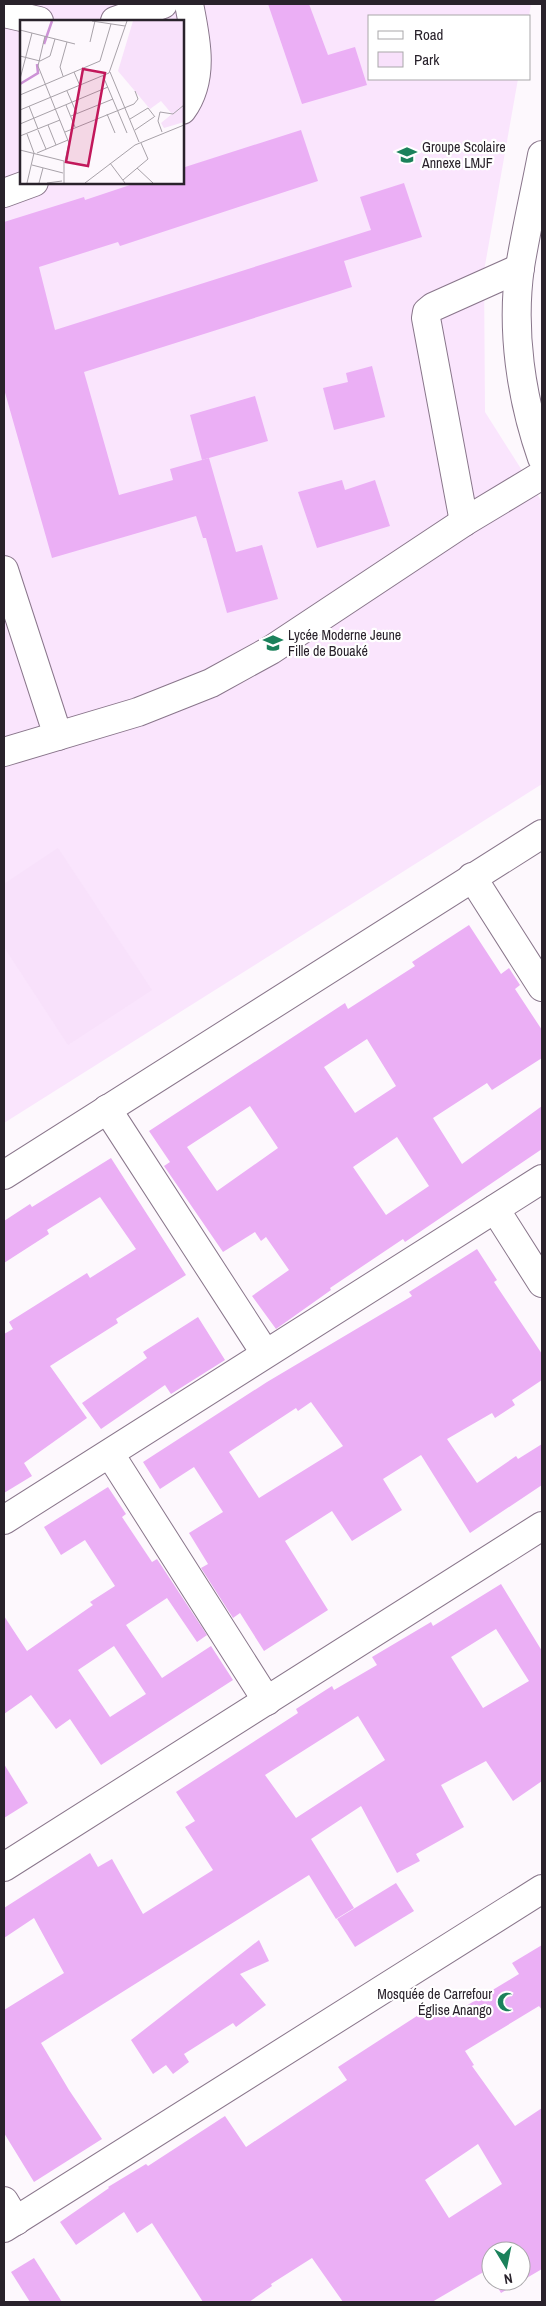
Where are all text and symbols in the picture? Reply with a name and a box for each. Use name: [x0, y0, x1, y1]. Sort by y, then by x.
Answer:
legend: [368, 15, 531, 80]
inset map: [20, 20, 184, 184]
text: Road: [414, 24, 443, 45]
text: Park: [414, 49, 440, 70]
place label: Groupe Scolaire Annexe LMJF: [421, 138, 506, 172]
school or university icon: Groupe Scolaire Annexe LMJF: [396, 144, 418, 166]
place label: Lycée Moderne Jeune Fille de Bouaké: [288, 626, 401, 660]
school or university icon: Lycée Moderne Jeune Fille de Bouaké: [262, 632, 284, 654]
place label: Mosquée de Carrefour Église Anango: [377, 1985, 492, 2019]
mosque icon: Mosquée de Carrefour Église Anango: [496, 1991, 518, 2013]
north arrow: [481, 2241, 531, 2291]
text: N: [503, 2269, 514, 2288]

